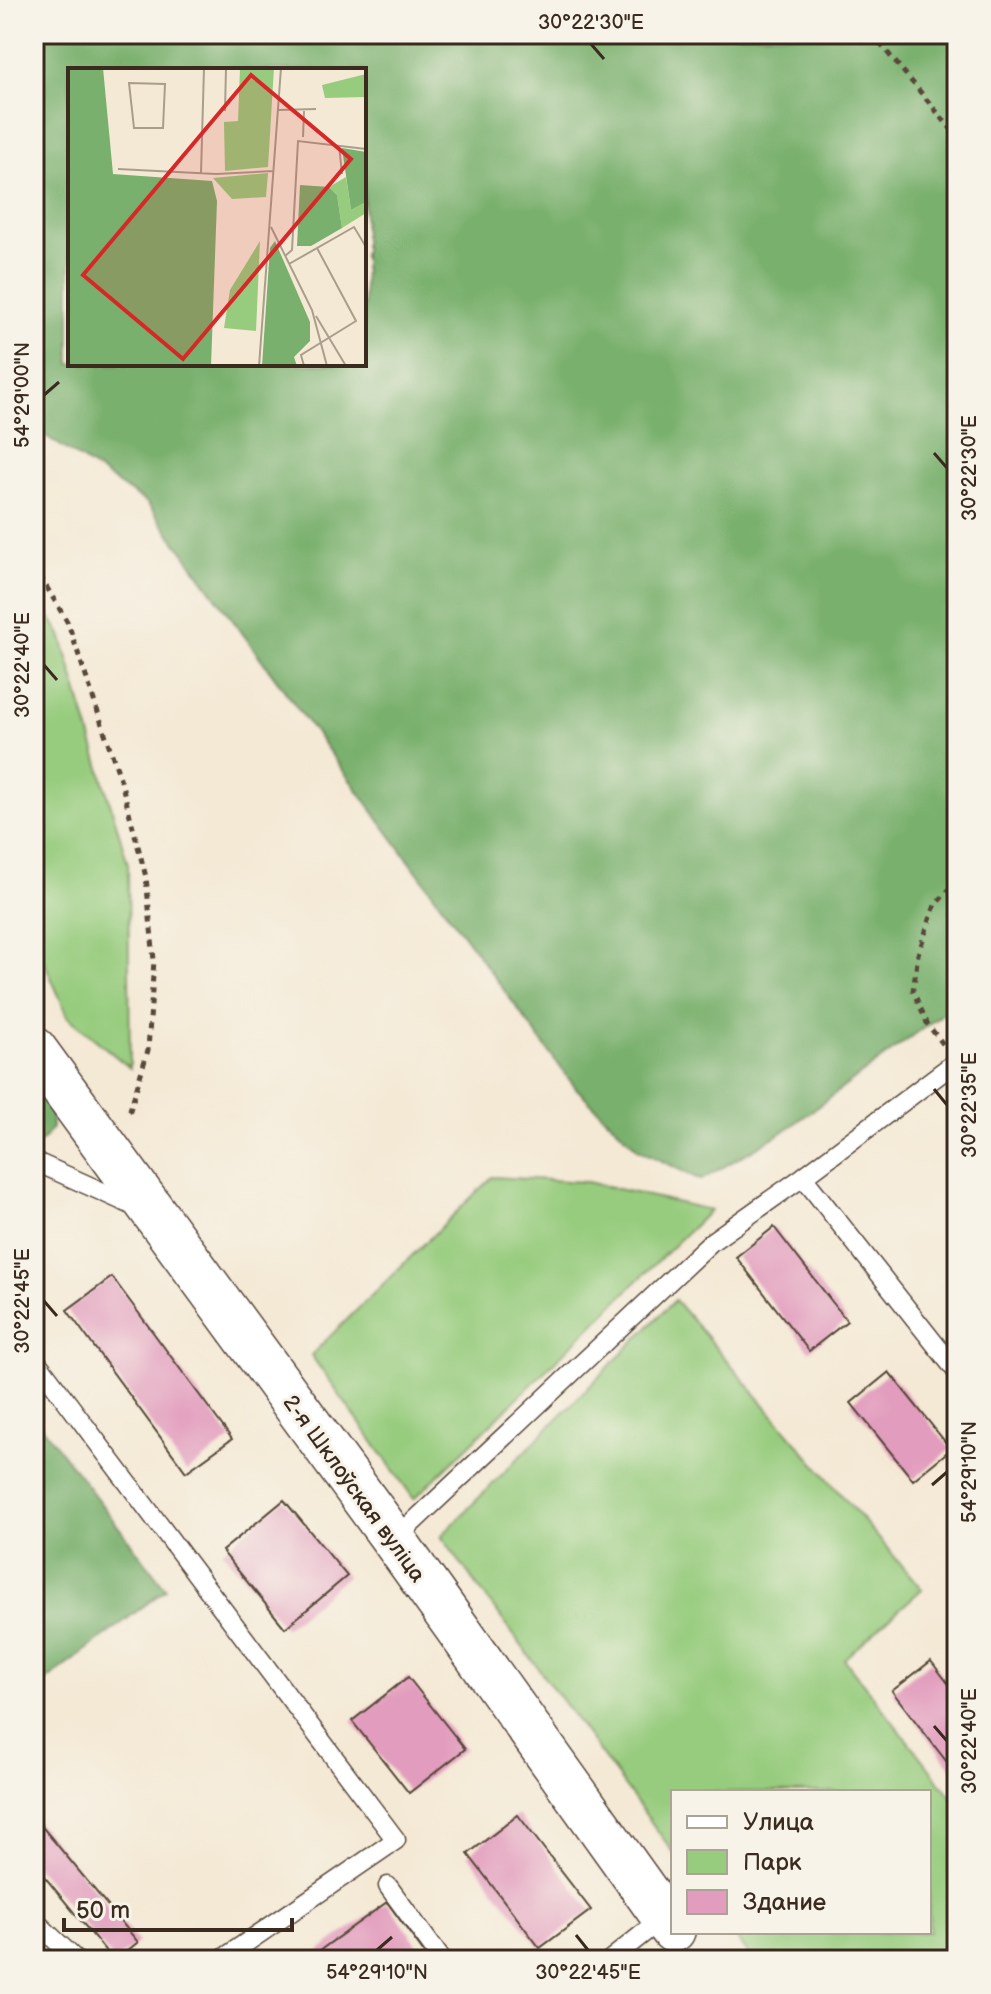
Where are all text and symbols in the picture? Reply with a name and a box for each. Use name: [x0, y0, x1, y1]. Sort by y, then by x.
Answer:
text: 30°22'30"E: [538, 11, 644, 35]
inset map: [68, 68, 366, 366]
text: 54°29'00"N: [11, 342, 35, 448]
text: 30°22'30"E: [958, 415, 982, 521]
text: 30°22'40"E: [11, 612, 35, 718]
text: 30°22'35"E: [958, 1052, 982, 1158]
text: 30°22'45"E: [11, 1248, 35, 1354]
street label: 2-я Шклоўская вуліца: [277, 1390, 431, 1588]
text: 54°29'10"N: [958, 1421, 982, 1523]
text: 30°22'40"E: [958, 1688, 982, 1794]
legend: [671, 1790, 931, 1934]
text: Улица: [743, 1808, 814, 1837]
text: Парк: [743, 1848, 802, 1877]
scale bar: [64, 1882, 292, 1932]
text: Здание: [743, 1888, 826, 1917]
text: 50 m: [76, 1896, 130, 1925]
text: 54°29'10"N: [326, 1961, 428, 1985]
text: 30°22'45"E: [535, 1961, 641, 1985]

